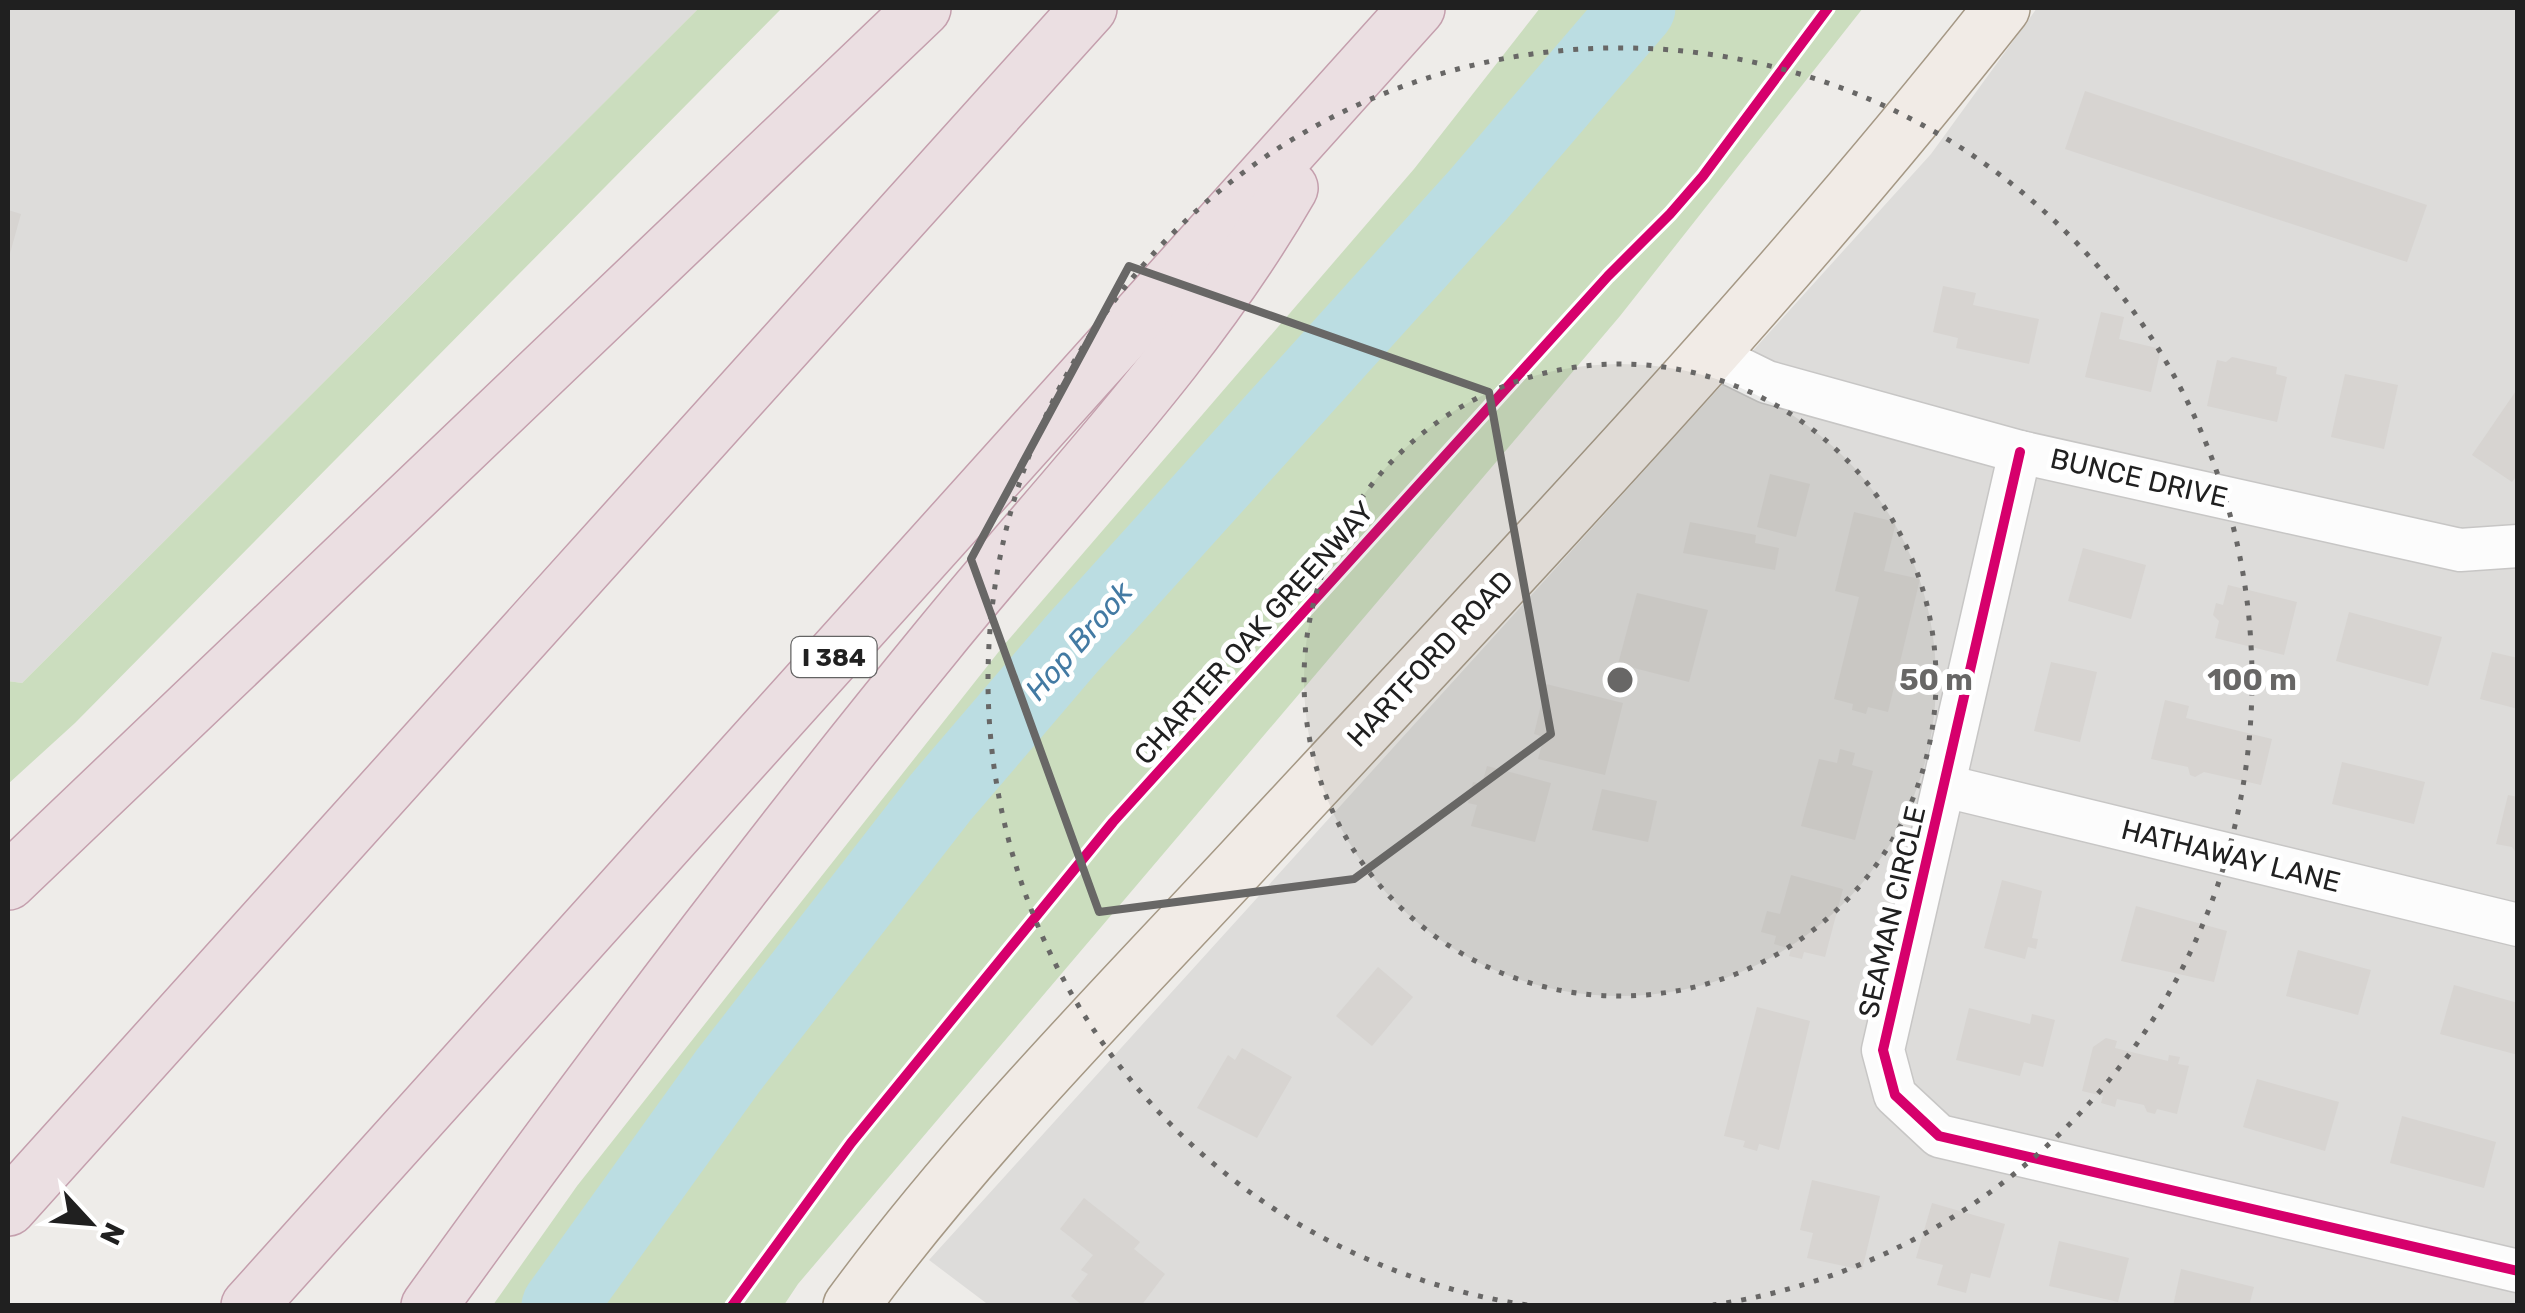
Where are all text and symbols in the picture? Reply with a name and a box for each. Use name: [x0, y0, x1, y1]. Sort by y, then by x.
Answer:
street label: BUNCE DRIVE: [2047, 442, 2231, 514]
street label: CHARTER OAK GREENWAY: [1127, 495, 1381, 771]
street label: HARTFORD ROAD: [1340, 564, 1520, 754]
water label: Hop Brook: [1018, 574, 1141, 708]
road number: I 384: [792, 637, 876, 677]
centre of rings: [1602, 662, 1638, 698]
text: 50 m: [1899, 662, 1973, 698]
text: 100 m: [2207, 662, 2297, 698]
street label: SEAMAN CIRCLE: [1852, 803, 1932, 1021]
street label: HATHAWAY LANE: [2118, 813, 2344, 899]
north arrow: [40, 1173, 140, 1273]
text: N: [93, 1217, 131, 1250]

